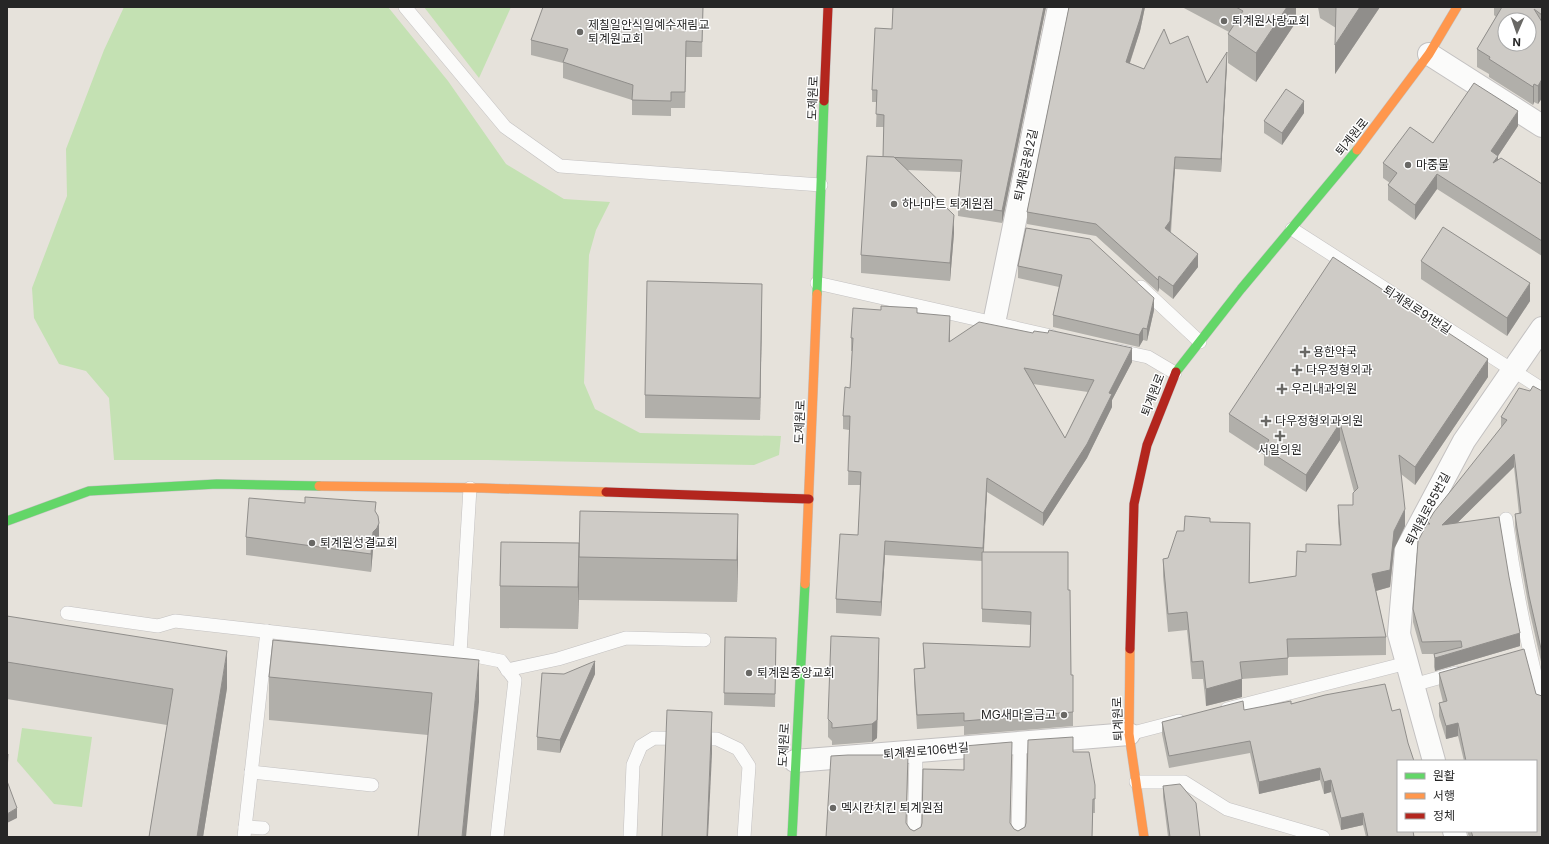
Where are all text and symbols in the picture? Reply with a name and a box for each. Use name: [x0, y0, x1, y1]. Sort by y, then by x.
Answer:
north arrow: [1497, 12, 1537, 52]
place label: 퇴계원사랑교회: [1232, 13, 1309, 28]
marker: 퇴계원사랑교회: [1219, 16, 1229, 26]
place label: 제칠일안식일예수재림교 퇴계원교회: [588, 17, 709, 46]
marker: 제칠일안식일예수재림교 퇴계원교회: [575, 27, 585, 37]
text: N: [1512, 35, 1521, 49]
street label: 도제원로: [804, 76, 821, 120]
street label: 퇴계원로: [1332, 115, 1371, 159]
street label: 퇴계원공원2길: [1011, 127, 1040, 202]
place label: 마중물: [1416, 157, 1449, 172]
marker: 마중물: [1403, 160, 1413, 170]
place label: 하나마트 퇴계원점: [902, 196, 994, 211]
marker: 하나마트 퇴계원점: [889, 199, 899, 209]
street label: 퇴계원로91번길: [1380, 282, 1454, 337]
place label: 용한약국: [1313, 344, 1357, 359]
marker: 용한약국: [1300, 347, 1310, 357]
place label: 다우정형외과: [1306, 362, 1372, 377]
marker: 다우정형외과: [1291, 364, 1303, 376]
street label: 퇴계원로: [1138, 372, 1167, 418]
place label: 우리내과의원: [1291, 381, 1357, 396]
marker: 우리내과의원: [1276, 383, 1288, 395]
street label: 도제원로: [791, 400, 808, 444]
place label: 다우정형외과의원: [1275, 413, 1363, 428]
marker: 다우정형외과의원: [1260, 415, 1272, 427]
marker: 서일의원: [1274, 430, 1286, 442]
place label: 서일의원: [1258, 442, 1302, 457]
street label: 퇴계원로85번길: [1402, 469, 1453, 548]
place label: 퇴계원성결교회: [320, 535, 397, 550]
marker: 퇴계원성결교회: [307, 538, 317, 548]
place label: 퇴계원중앙교회: [757, 665, 834, 680]
marker: 퇴계원중앙교회: [744, 668, 754, 678]
street label: 퇴계원로: [1109, 697, 1126, 741]
place label: MG새마을금고: [981, 707, 1056, 722]
marker: MG새마을금고: [1059, 710, 1069, 720]
street label: 도제원로: [775, 723, 792, 767]
street label: 퇴계원로106번길: [882, 739, 970, 762]
legend: [1397, 760, 1537, 832]
text: 원활: [1433, 768, 1455, 783]
text: 서행: [1433, 788, 1455, 803]
place label: 멕시칸치킨 퇴계원점: [841, 800, 944, 815]
marker: 멕시칸치킨 퇴계원점: [828, 803, 838, 813]
text: 정체: [1433, 808, 1455, 823]

